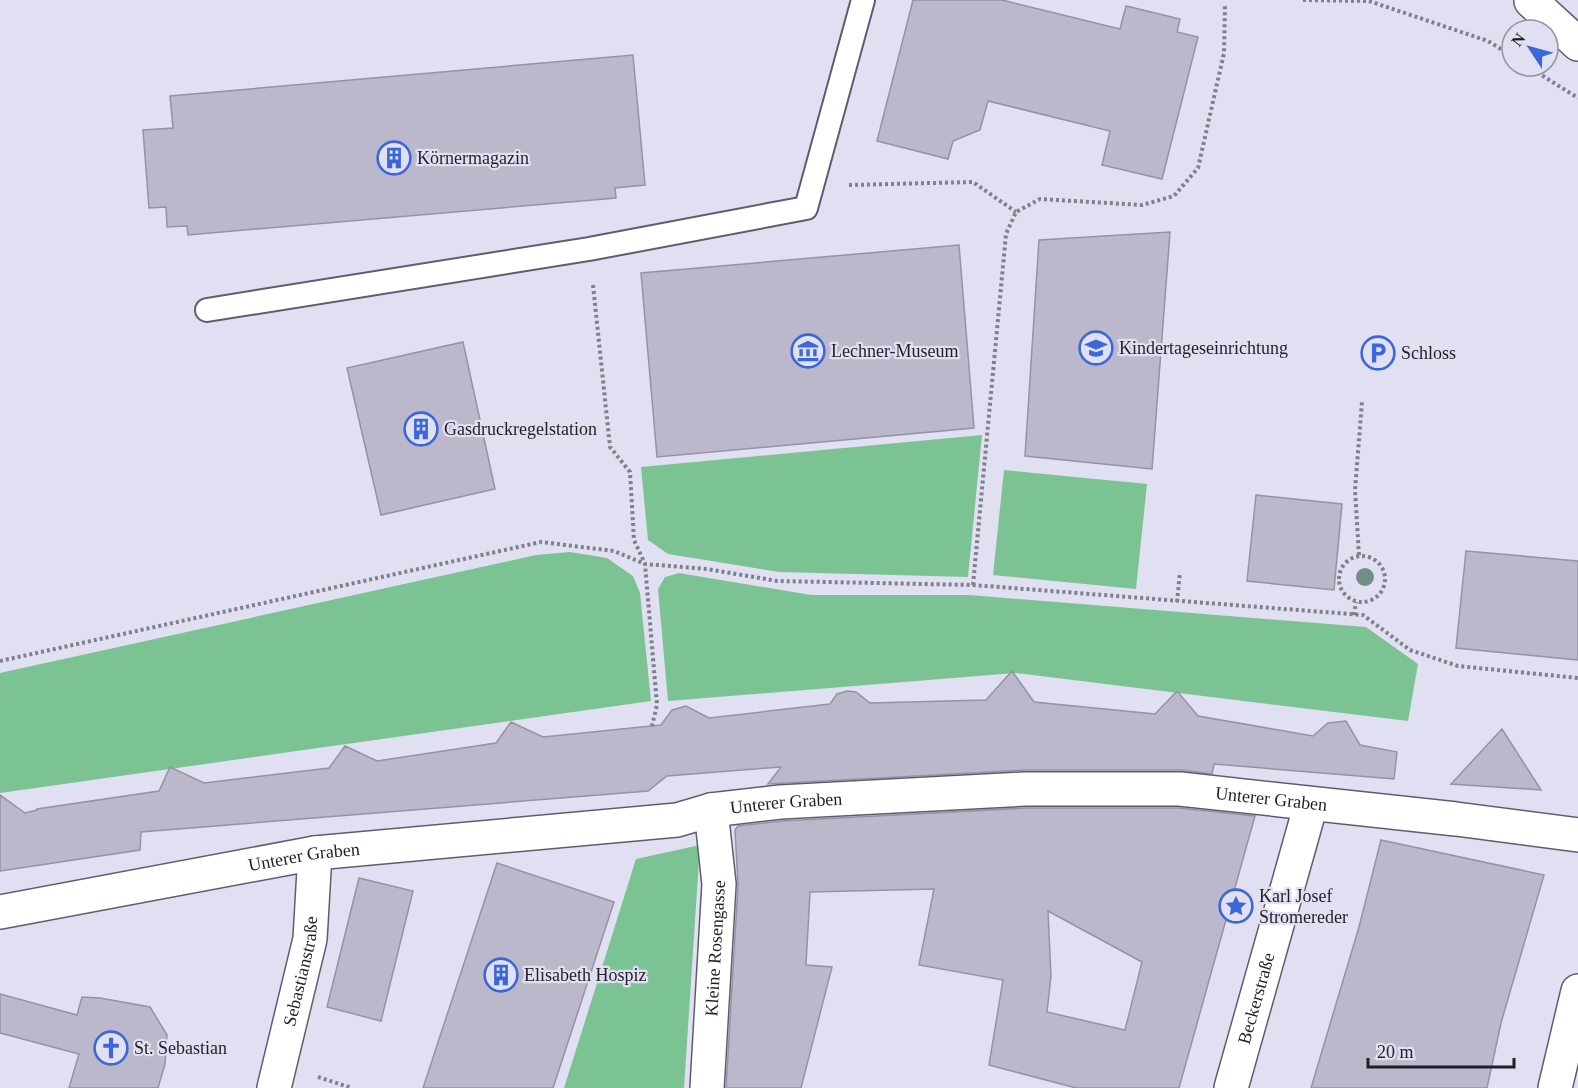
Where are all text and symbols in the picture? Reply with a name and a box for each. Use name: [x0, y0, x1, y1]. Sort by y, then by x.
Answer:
north arrow: [1500, 18, 1560, 78]
text: N: [1508, 29, 1529, 49]
building icon: Körnermagazin: [376, 140, 412, 176]
place label: Körnermagazin: [417, 148, 529, 168]
school or university icon: Kindertageseinrichtung: [1078, 330, 1114, 366]
museum icon: Lechner-Museum: [790, 333, 826, 369]
parking icon: Schloss: [1360, 335, 1396, 371]
place label: Kindertageseinrichtung: [1119, 338, 1288, 358]
place label: Lechner-Museum: [831, 341, 959, 361]
place label: Schloss: [1401, 343, 1456, 363]
building icon: Gasdruckregelstation: [403, 411, 439, 447]
place label: Gasdruckregelstation: [444, 419, 597, 439]
street label: Unterer Graben: [1214, 783, 1328, 815]
street label: Unterer Graben: [729, 789, 843, 818]
street label: Unterer Graben: [247, 839, 361, 875]
street label: Kleine Rosengasse: [701, 879, 729, 1017]
place label: Karl Josef Stromereder: [1259, 886, 1348, 927]
place icon: Karl Josef Stromereder: [1218, 888, 1254, 924]
street label: Sebastianstraße: [279, 916, 321, 1028]
street label: Beckerstraße: [1234, 951, 1279, 1046]
building icon: Elisabeth Hospiz: [483, 957, 519, 993]
place label: Elisabeth Hospiz: [524, 965, 646, 985]
church icon: St. Sebastian: [93, 1030, 129, 1066]
scale bar: [1368, 1031, 1514, 1069]
place label: St. Sebastian: [134, 1038, 227, 1058]
text: 20 m: [1377, 1042, 1414, 1062]

